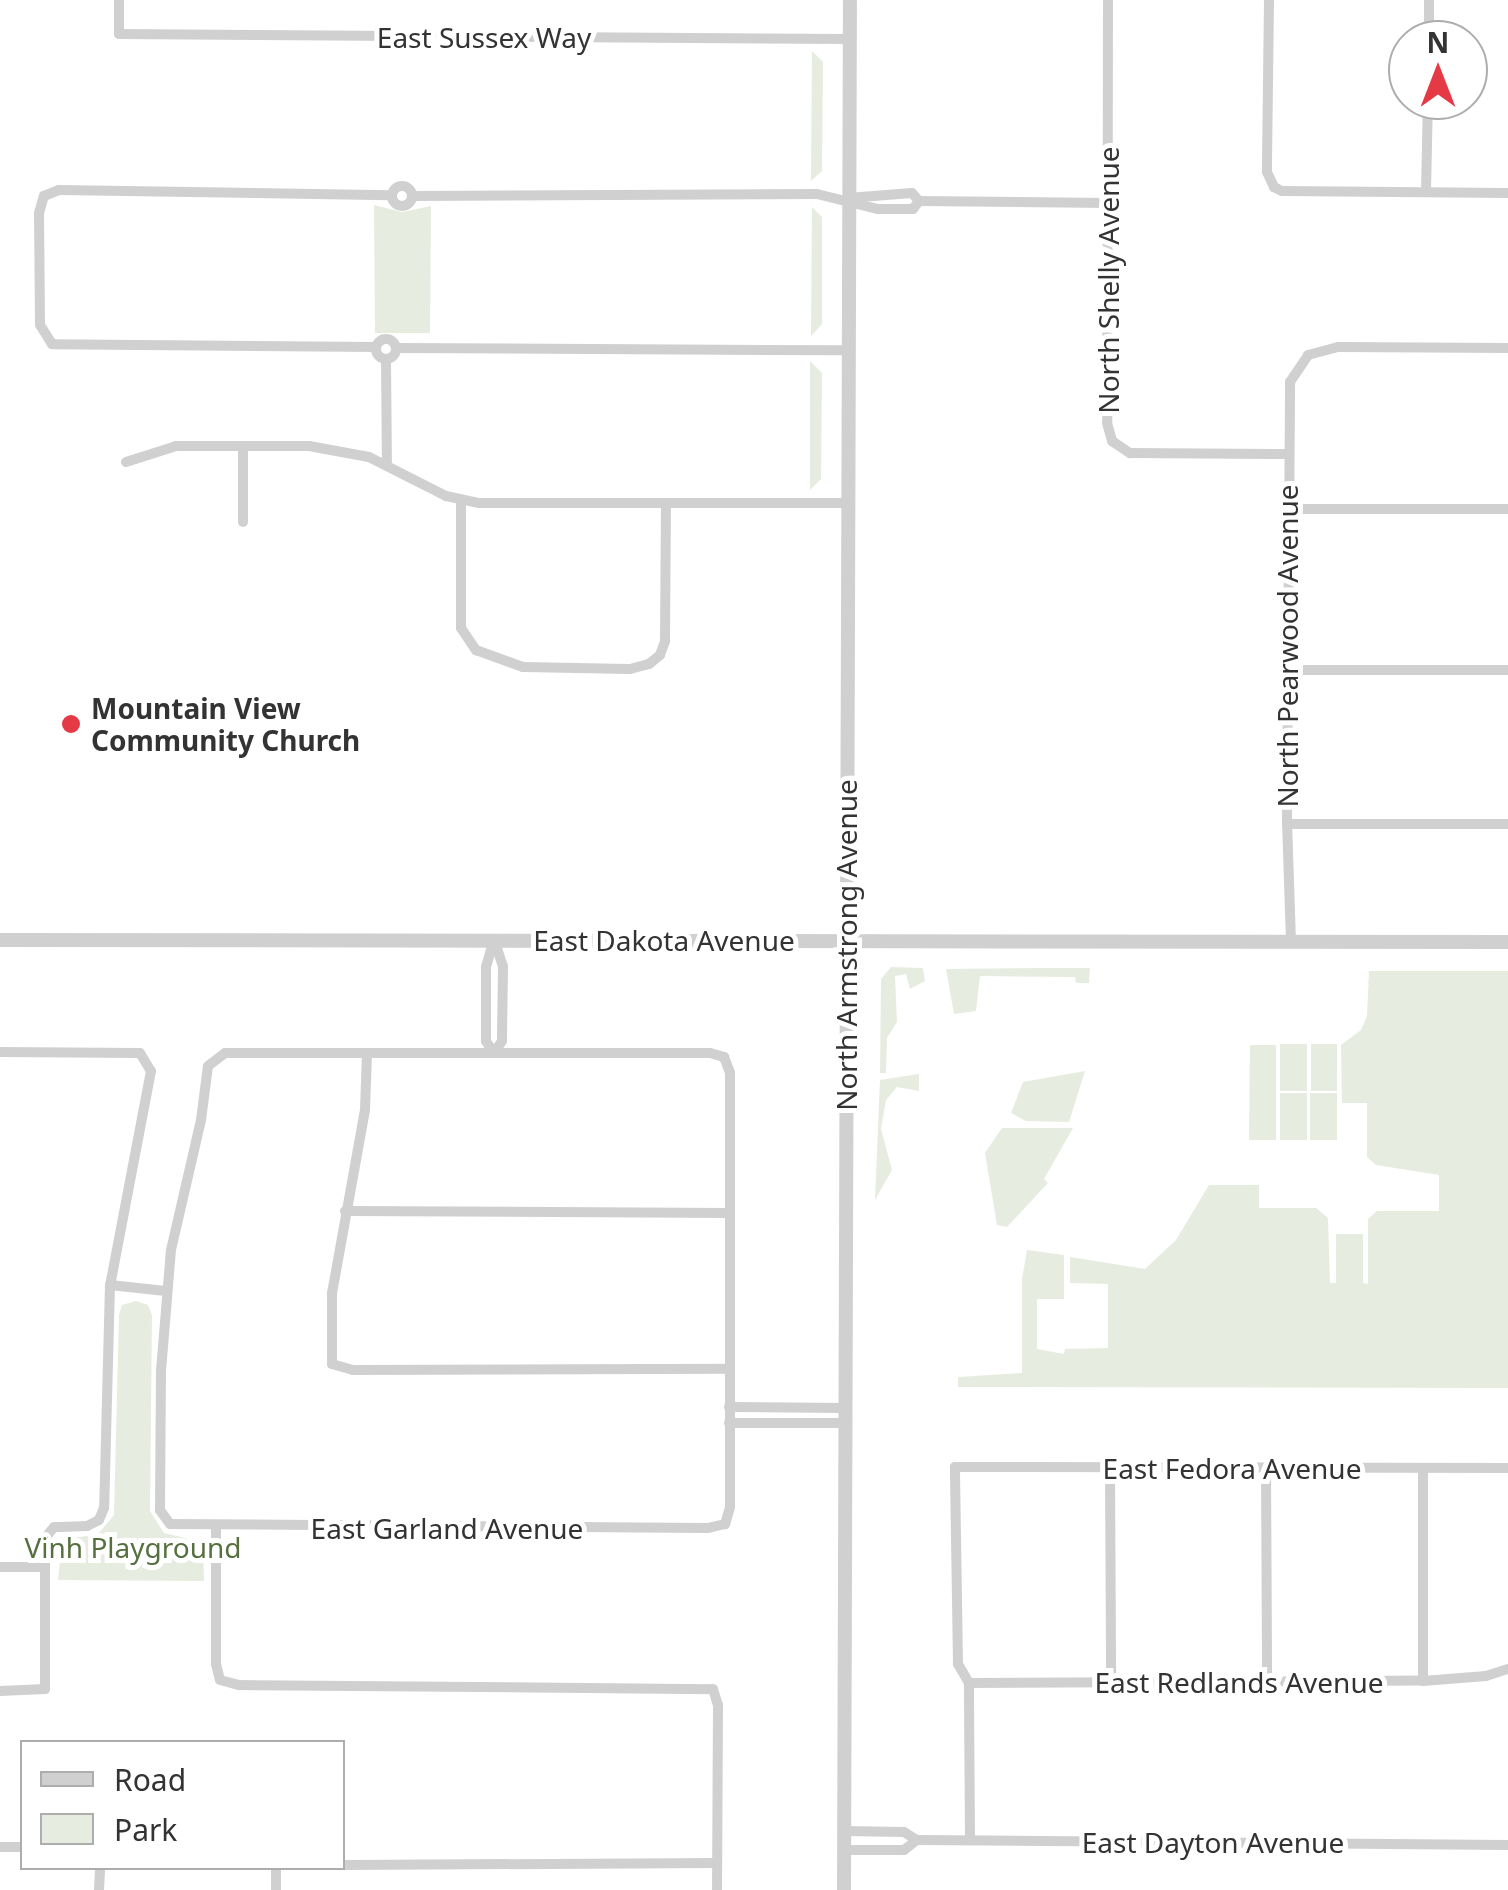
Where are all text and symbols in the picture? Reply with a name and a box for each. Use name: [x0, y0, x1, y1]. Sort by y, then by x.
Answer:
street label: East Sussex Way: [377, 20, 591, 54]
north arrow: [1388, 20, 1488, 120]
text: N: [1427, 23, 1449, 61]
street label: North Shelly Avenue: [1091, 146, 1125, 414]
street label: North Pearwood Avenue: [1270, 484, 1304, 808]
place label: Mountain View Community Church: [91, 691, 360, 757]
marker: Mountain View Community Church: [60, 713, 82, 735]
street label: North Armstrong Avenue: [829, 779, 863, 1111]
street label: East Dakota Avenue: [533, 923, 795, 957]
street label: East Fedora Avenue: [1103, 1451, 1361, 1485]
street label: East Garland Avenue: [311, 1511, 583, 1545]
park label: Vinh Playground: [24, 1530, 242, 1564]
street label: East Redlands Avenue: [1095, 1665, 1383, 1699]
legend: [20, 1740, 345, 1870]
text: Road: [114, 1759, 186, 1800]
text: Park: [114, 1809, 177, 1850]
street label: East Dayton Avenue: [1082, 1825, 1344, 1859]

